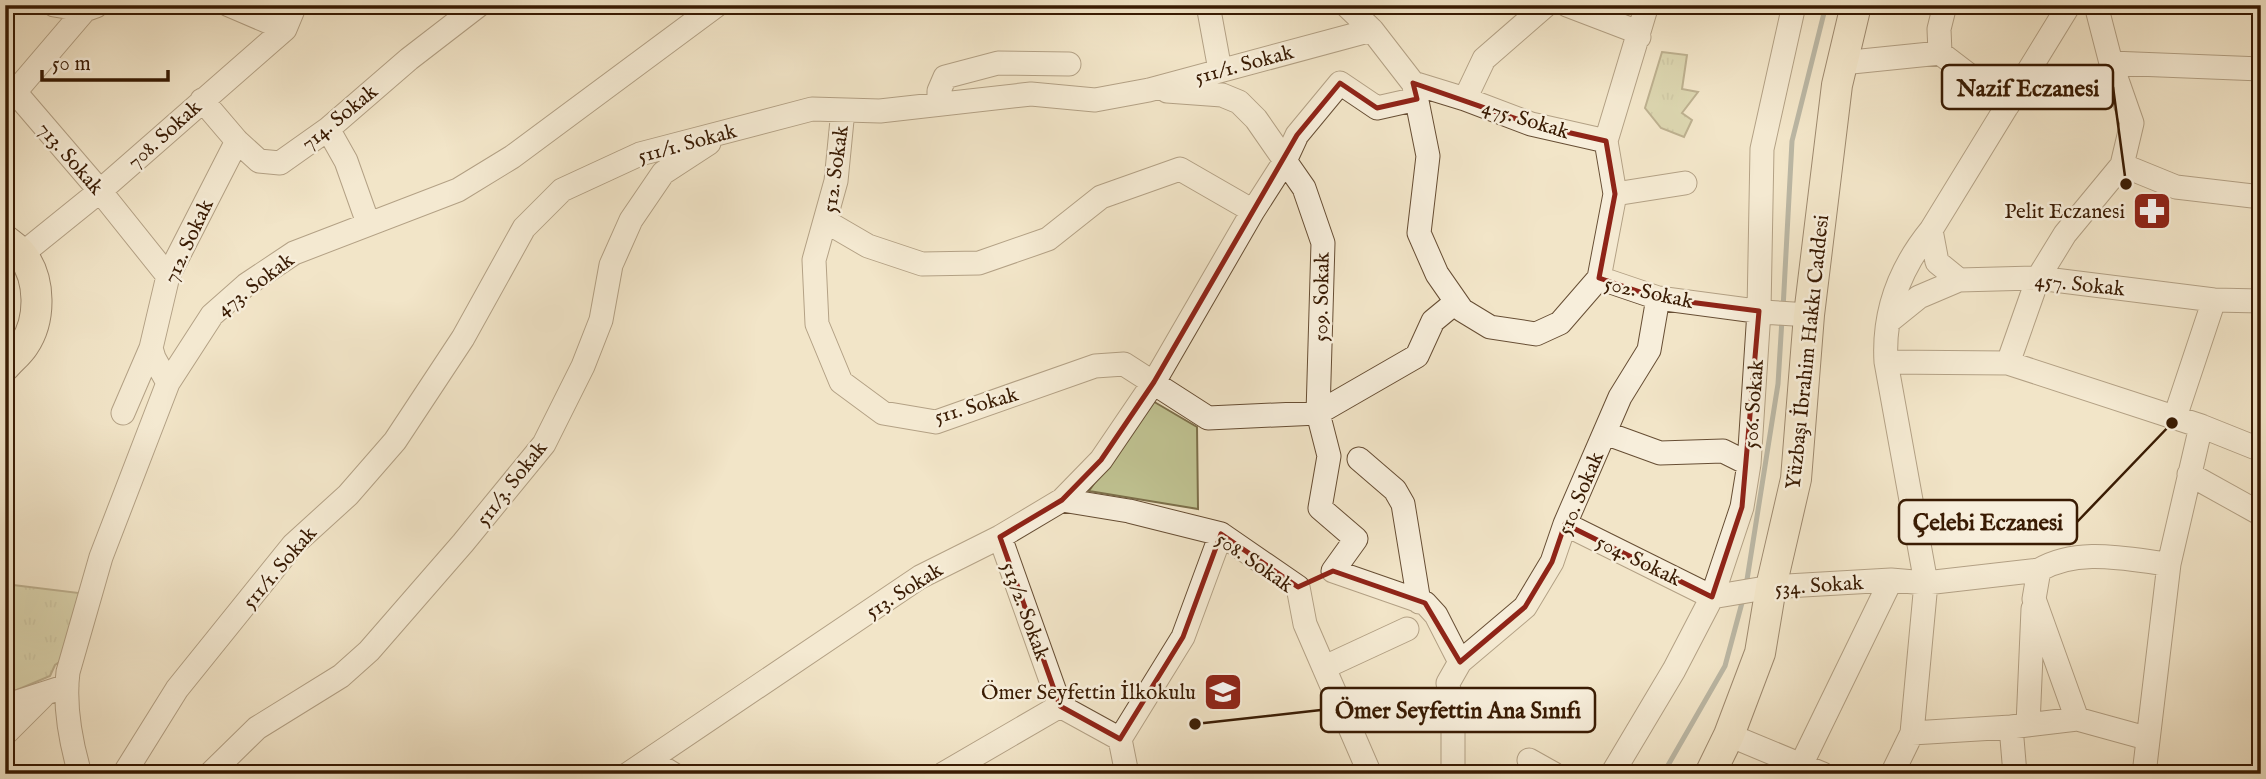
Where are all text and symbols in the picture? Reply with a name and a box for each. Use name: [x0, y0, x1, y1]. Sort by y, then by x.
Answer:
scale bar: [42, 38, 168, 82]
street label: 511/1. Sokak: [1192, 39, 1297, 92]
text: 50 m: [52, 51, 91, 78]
callout: Nazif Eczanesi: [1942, 65, 2113, 109]
text: Nazif Eczanesi: [1956, 75, 2099, 104]
street label: 714. Sokak: [296, 79, 384, 157]
street label: 708. Sokak: [122, 94, 208, 176]
street label: 475. Sokak: [1479, 94, 1573, 147]
street label: 713. Sokak: [31, 117, 109, 202]
street label: 511/1. Sokak: [635, 118, 740, 171]
street label: 512. Sokak: [817, 123, 856, 215]
pharmacy icon: Pelit Eczanesi: [2131, 190, 2173, 232]
street label: 712. Sokak: [158, 194, 221, 288]
place label: Pelit Eczanesi: [2004, 199, 2125, 226]
street label: Yüzbaşı İbrahim Hakkı Caddesi: [1781, 213, 1836, 491]
street label: 473. Sokak: [212, 247, 301, 323]
street label: 509. Sokak: [1308, 251, 1337, 342]
street label: 457. Sokak: [2034, 267, 2127, 304]
street label: 502. Sokak: [1602, 271, 1696, 316]
street label: 506. Sokak: [1738, 358, 1771, 450]
street label: 511. Sokak: [931, 381, 1022, 431]
street label: 511/3. Sokak: [470, 435, 554, 532]
street label: 510. Sokak: [1552, 447, 1611, 539]
callout: Çelebi Eczanesi: [1899, 500, 2077, 544]
text: Çelebi Eczanesi: [1913, 509, 2063, 538]
street label: 511/1. Sokak: [237, 520, 324, 615]
street label: 508. Sokak: [1210, 527, 1299, 600]
street label: 504. Sokak: [1591, 529, 1686, 594]
street label: 513. Sokak: [861, 557, 949, 625]
street label: 513/2. Sokak: [994, 559, 1055, 665]
street label: 534. Sokak: [1774, 570, 1865, 603]
school or university icon: Ömer Seyfettin İlkokulu: [1202, 671, 1244, 713]
place label: Ömer Seyfettin İlkokulu: [981, 680, 1196, 707]
callout: Ömer Seyfettin Ana Sınıfı: [1321, 688, 1595, 732]
text: Ömer Seyfettin Ana Sınıfı: [1335, 696, 1581, 726]

